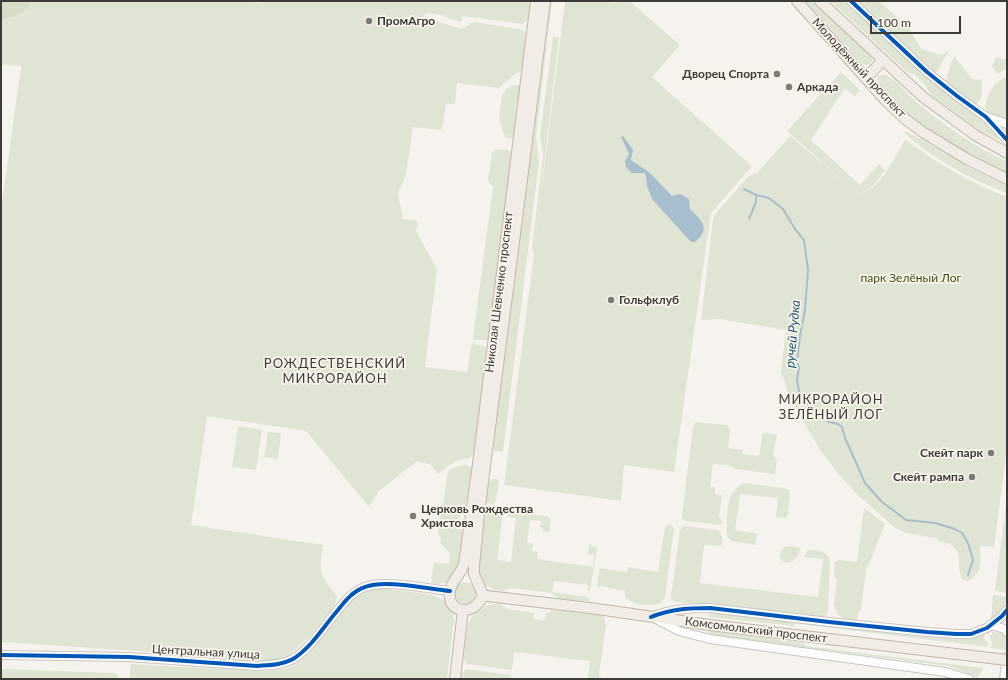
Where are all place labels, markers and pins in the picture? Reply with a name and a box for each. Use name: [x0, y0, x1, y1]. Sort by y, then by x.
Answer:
place label: ПромАгро: [377, 14, 435, 28]
marker: ПромАгро: [364, 16, 374, 26]
place label: Дворец Спорта: [682, 67, 769, 81]
marker: Дворец Спорта: [772, 69, 782, 79]
place label: Аркада: [797, 80, 838, 94]
marker: Аркада: [784, 82, 794, 92]
place label: Гольфклуб: [619, 293, 679, 307]
marker: Гольфклуб: [606, 295, 616, 305]
place label: Скейт парк: [920, 446, 983, 460]
marker: Скейт парк: [986, 448, 996, 458]
place label: Скейт рампа: [893, 470, 964, 484]
marker: Скейт рампа: [967, 472, 977, 482]
place label: Церковь Рождества Христова: [421, 502, 533, 530]
marker: Церковь Рождества Христова: [408, 511, 418, 521]

